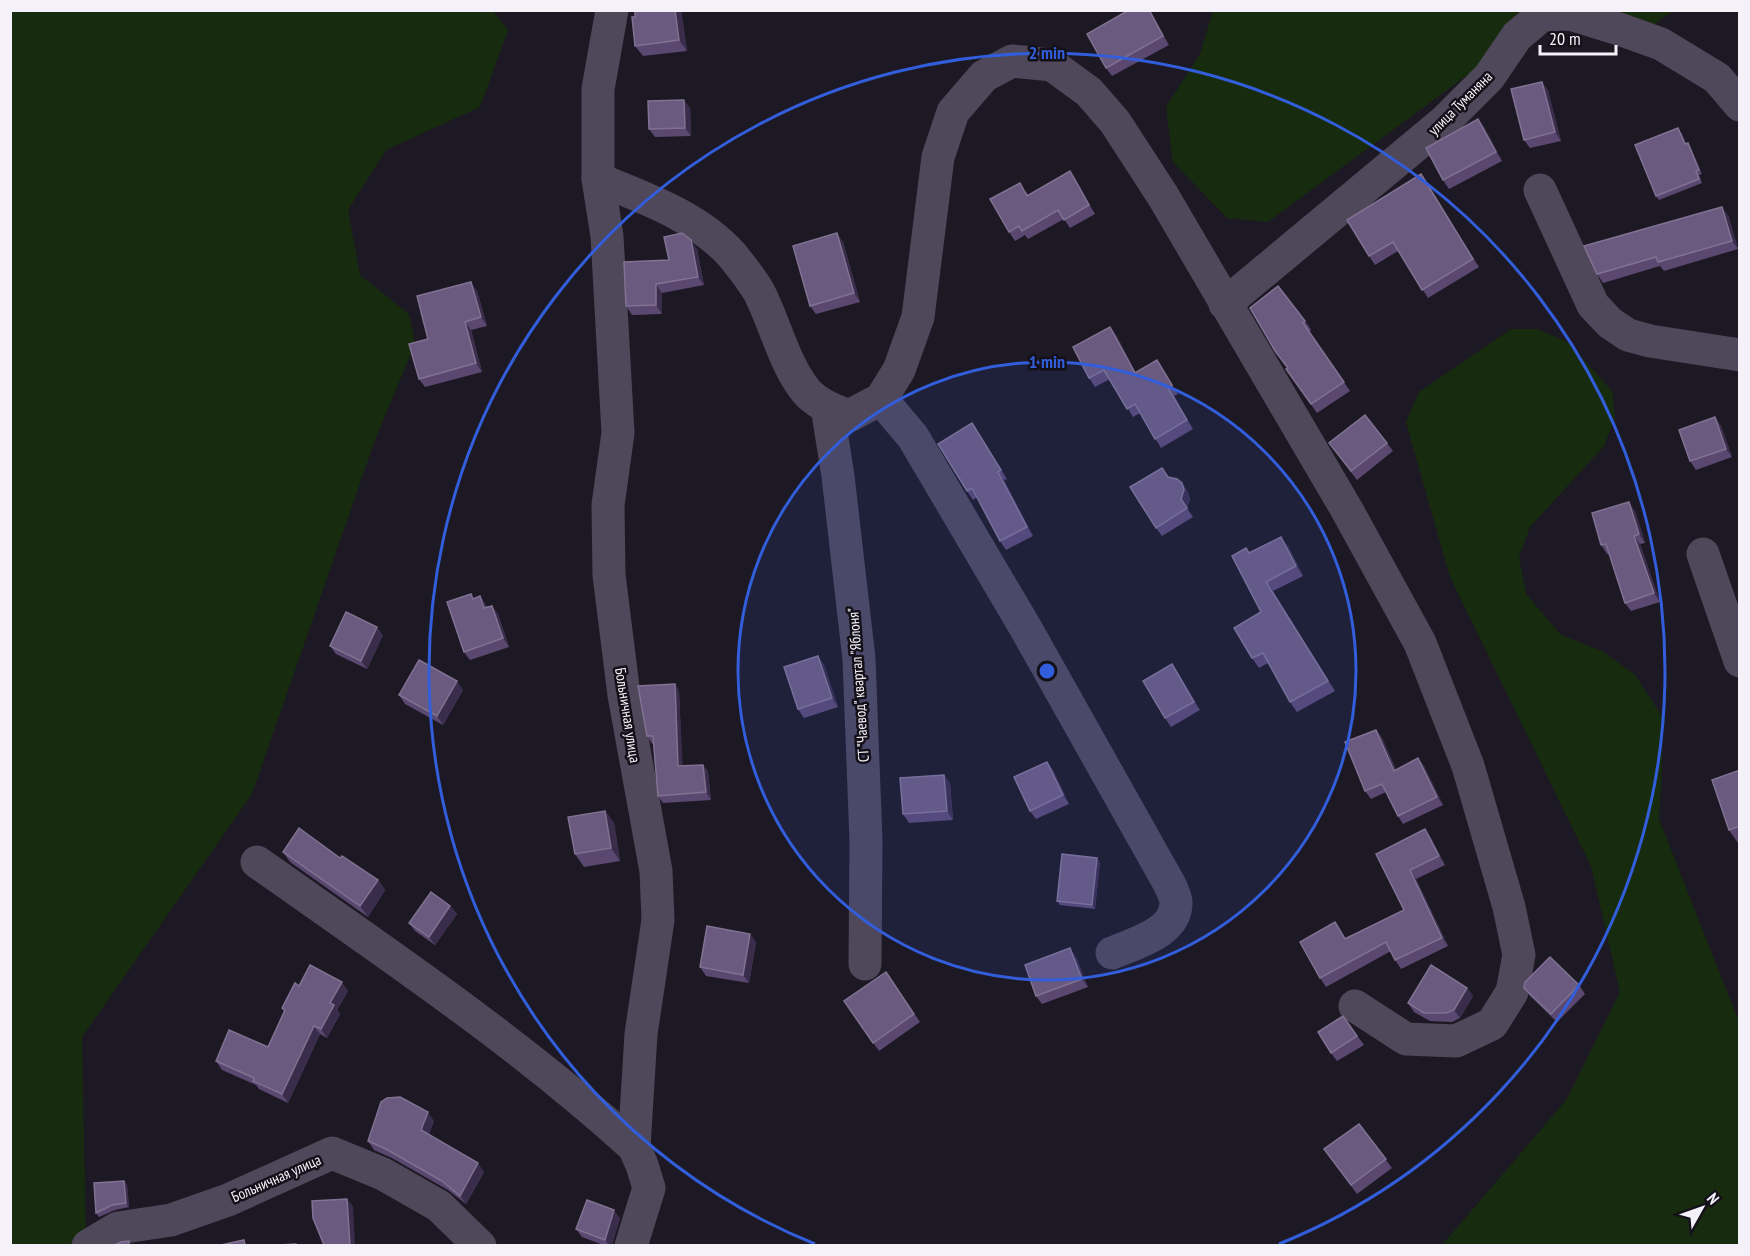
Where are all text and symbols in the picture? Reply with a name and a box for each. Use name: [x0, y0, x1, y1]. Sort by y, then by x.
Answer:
scale bar: [1540, 18, 1616, 56]
text: 20 m: [1549, 27, 1581, 50]
text: 2 min: [1029, 41, 1065, 64]
street label: улица Туманяна: [1424, 67, 1496, 139]
text: 1 min: [1029, 350, 1065, 373]
street label: СТ "Чаевод" квартал "Яблоня": [843, 607, 873, 763]
centre of rings: [1037, 661, 1057, 681]
street label: Больничная улица: [611, 666, 645, 764]
street label: Больничная улица: [228, 1150, 324, 1206]
north arrow: [1672, 1178, 1732, 1238]
text: N: [1703, 1189, 1724, 1208]

